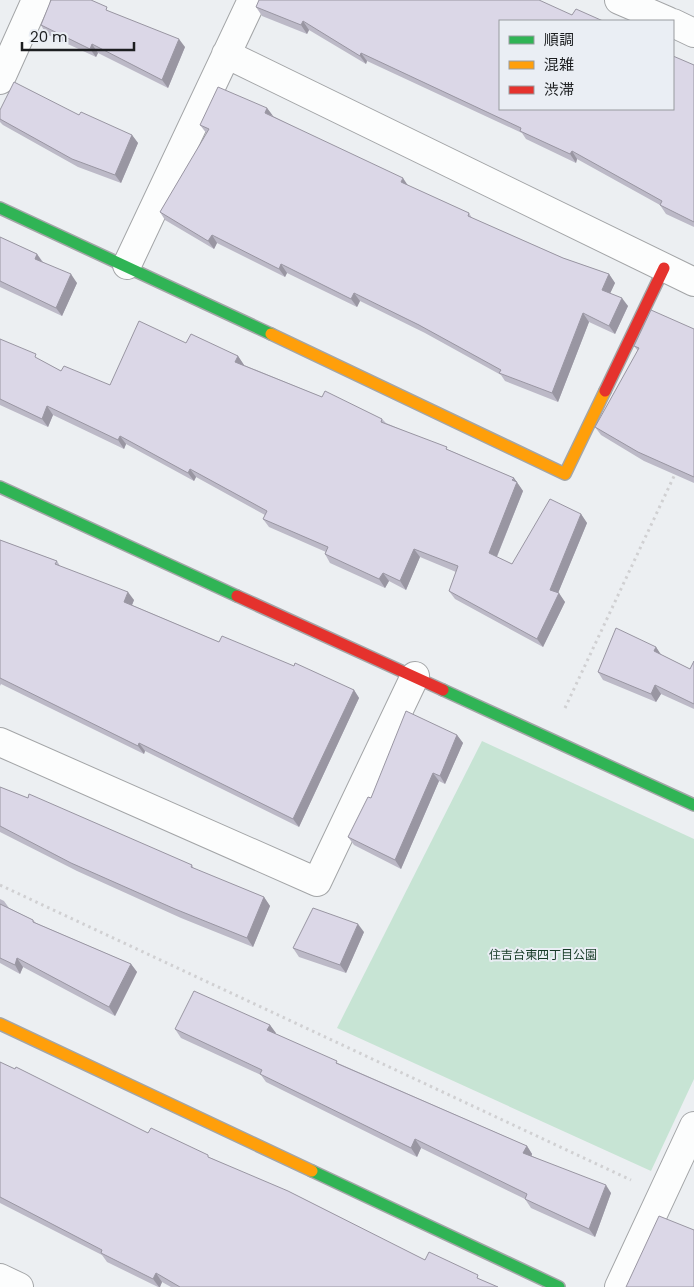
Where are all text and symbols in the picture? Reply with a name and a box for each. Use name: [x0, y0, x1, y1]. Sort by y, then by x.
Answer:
scale bar: [22, 20, 135, 52]
legend: [499, 20, 674, 110]
text: 20 m: [30, 26, 68, 47]
text: 順調: [544, 29, 574, 50]
text: 混雑: [544, 54, 574, 75]
text: 渋滞: [544, 79, 574, 100]
park label: 住吉台東四丁目公園: [489, 946, 597, 963]

